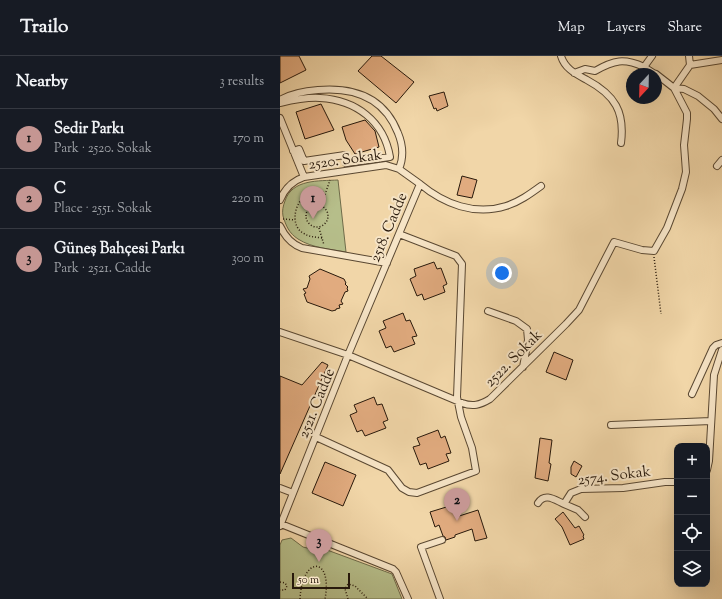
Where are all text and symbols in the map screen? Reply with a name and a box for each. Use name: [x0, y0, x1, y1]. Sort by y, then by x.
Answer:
text: Trailo: [20, 14, 68, 41]
text: Map: [558, 18, 585, 38]
text: Layers: [607, 18, 645, 38]
text: Share: [667, 18, 702, 38]
north arrow: [626, 68, 662, 104]
text: Nearby: [16, 70, 68, 94]
text: 3 results: [219, 73, 264, 91]
text: Sedir Parkı: [54, 119, 124, 140]
text: 1: [27, 130, 31, 148]
text: 170 m: [233, 130, 264, 148]
text: Park · 2520. Sokak: [54, 140, 152, 158]
street label: 2520. Sokak: [307, 145, 383, 176]
text: C: [54, 179, 66, 200]
pin: 1: [300, 186, 326, 219]
text: 2: [26, 190, 32, 208]
text: 220 m: [231, 190, 264, 208]
street label: 2518. Cadde: [365, 190, 413, 266]
text: Place · 2551. Sokak: [54, 200, 152, 218]
text: Güneş Bahçesi Parkı: [54, 239, 185, 260]
text: 3: [26, 250, 32, 268]
text: 300 m: [232, 250, 264, 268]
text: Park · 2521. Cadde: [54, 260, 151, 278]
your location: [492, 263, 512, 283]
street label: 2522. Sokak: [481, 326, 547, 392]
street label: 2521. Cadde: [294, 366, 341, 442]
map controls: [674, 443, 710, 587]
button: +: [674, 443, 710, 479]
street label: 2574. Sokak: [576, 462, 652, 491]
button: −: [674, 479, 710, 515]
pin: 2: [444, 488, 470, 521]
button: locate: [674, 515, 710, 551]
pin: 3: [306, 529, 332, 562]
button: layers: [674, 551, 710, 587]
scale bar: [292, 571, 350, 590]
text: 50 m: [298, 572, 319, 588]

